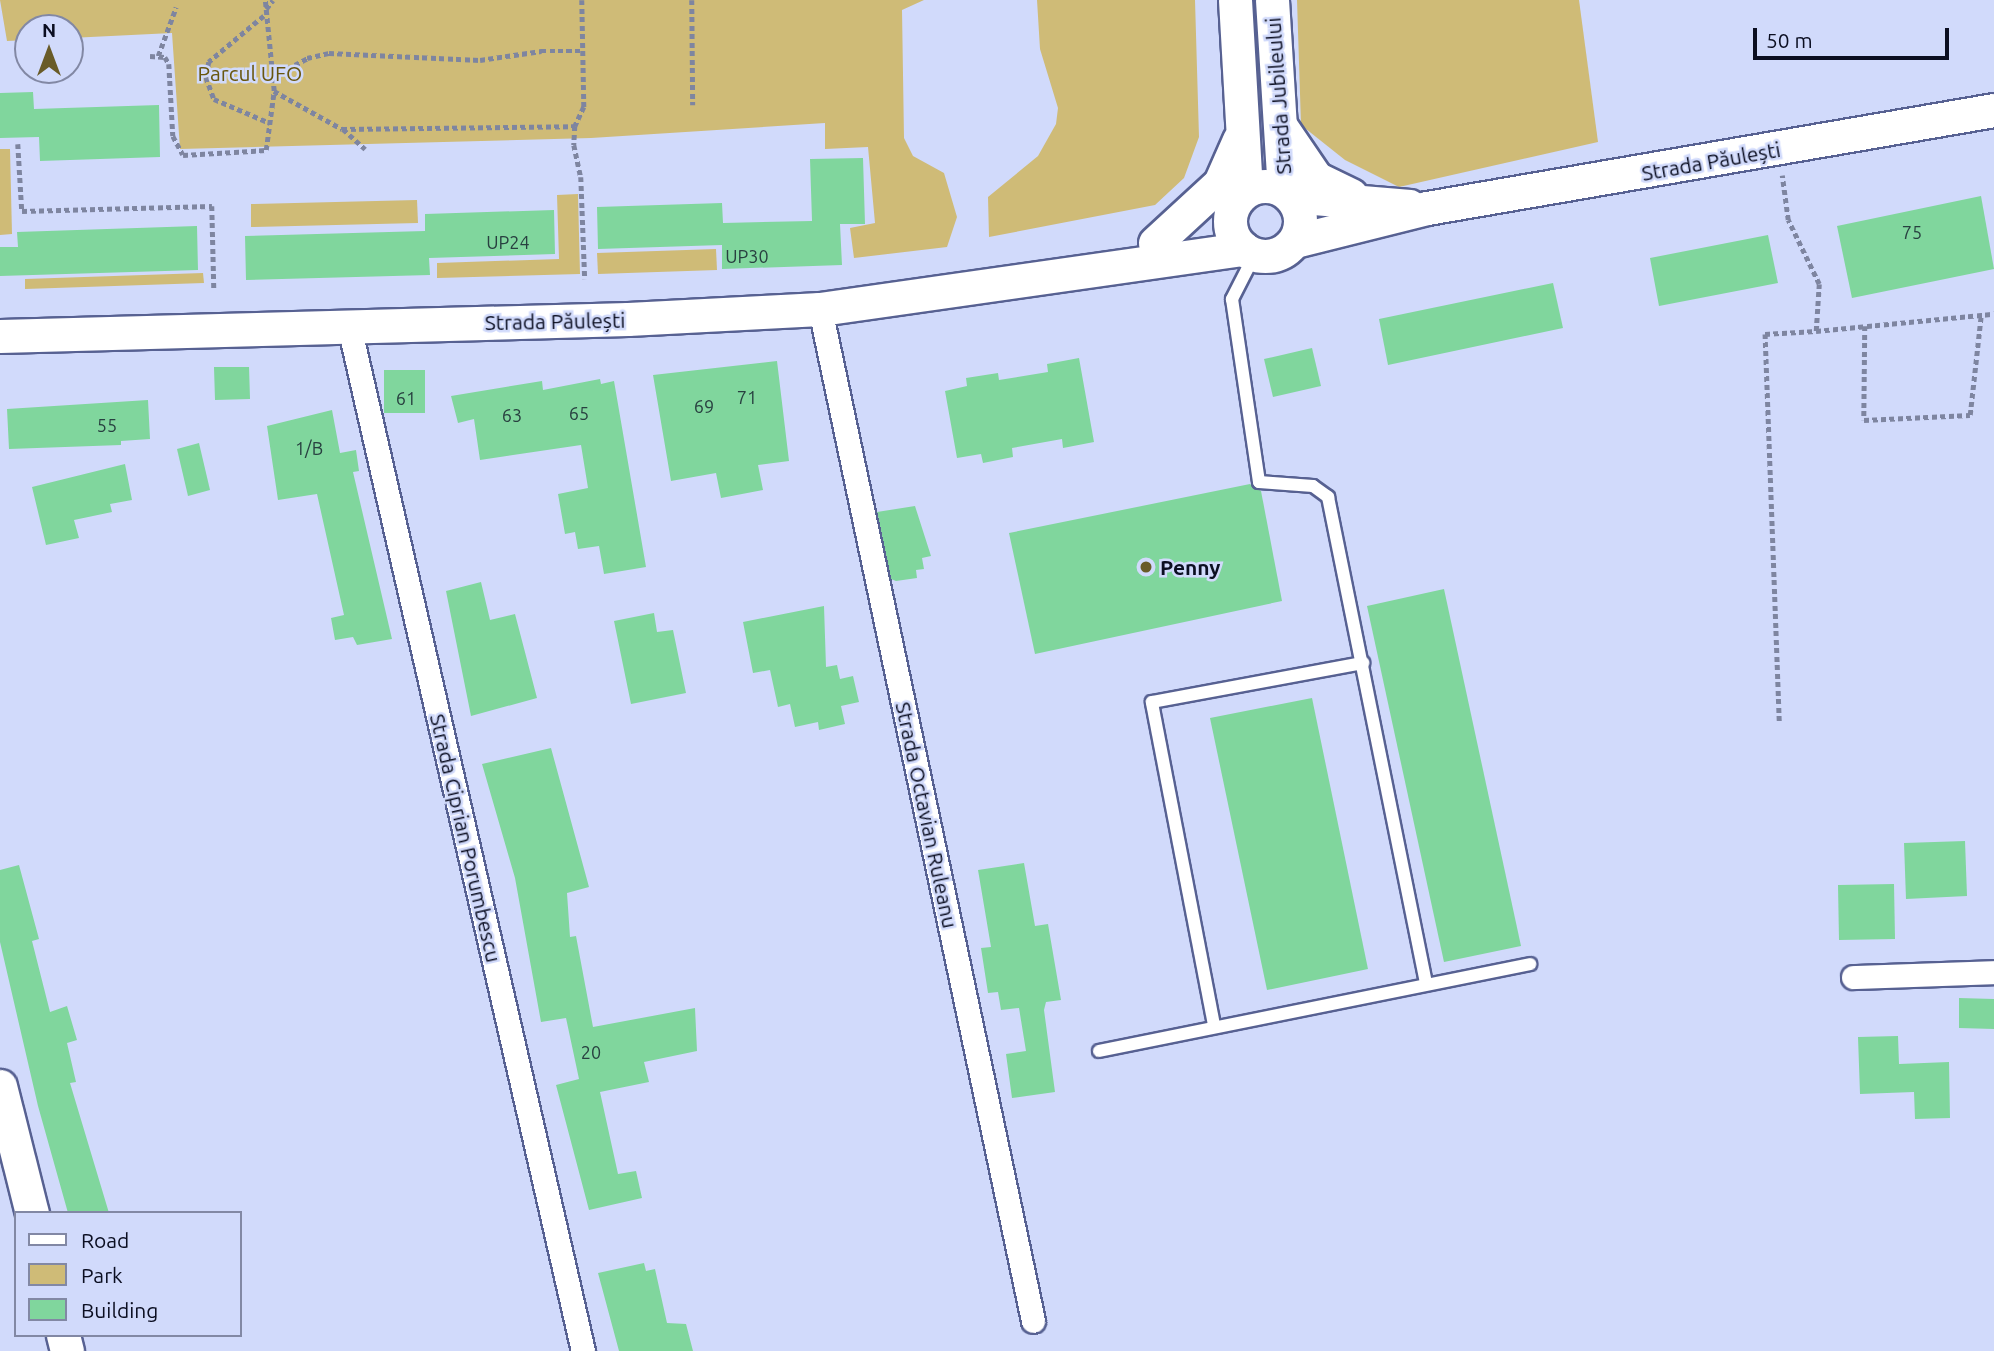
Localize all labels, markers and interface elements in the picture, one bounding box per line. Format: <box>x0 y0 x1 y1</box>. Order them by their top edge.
north arrow <box>14 14 84 84</box>
scale bar <box>1756 14 1952 58</box>
street label: Strada Jubileului <box>1260 17 1296 175</box>
text: N <box>42 19 56 41</box>
text: 50 m <box>1766 28 1813 52</box>
park label: Parcul UFO <box>198 60 302 86</box>
street label: Strada Păulești <box>1640 136 1782 186</box>
house number: 75 <box>1902 221 1922 243</box>
house number: UP24 <box>486 231 530 253</box>
house number: UP30 <box>725 245 769 267</box>
street label: Strada Păulești <box>484 307 626 335</box>
house number: 71 <box>737 386 757 408</box>
house number: 61 <box>396 387 416 409</box>
house number: 69 <box>694 395 714 417</box>
house number: 65 <box>569 402 589 424</box>
house number: 63 <box>502 404 522 426</box>
house number: 55 <box>97 414 117 436</box>
house number: 1/B <box>295 437 323 459</box>
place label: Penny <box>1160 554 1220 580</box>
marker: Penny <box>1138 559 1154 575</box>
street label: Strada Octavian Ruleanu <box>891 699 963 931</box>
street label: Strada Ciprian Porumbescu <box>425 711 507 965</box>
house number: 20 <box>581 1041 601 1063</box>
legend <box>14 1211 242 1337</box>
text: Road <box>81 1228 129 1252</box>
text: Park <box>81 1263 123 1287</box>
text: Building <box>81 1298 158 1322</box>

